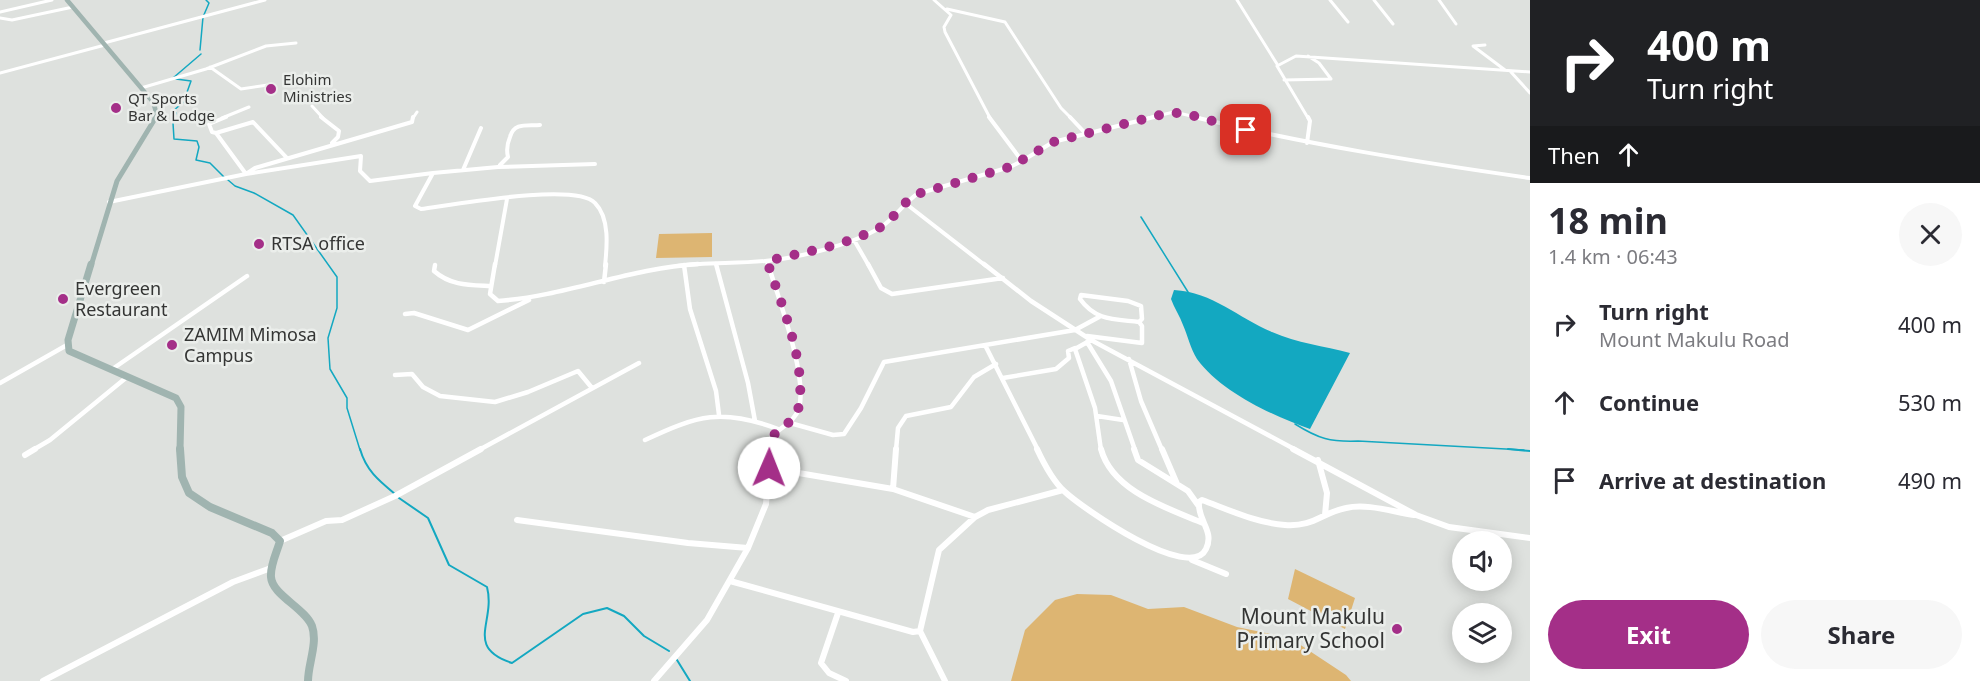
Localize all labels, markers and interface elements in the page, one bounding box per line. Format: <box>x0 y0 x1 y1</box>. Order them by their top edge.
text: 400 m <box>1647 16 1771 73</box>
icon: right <box>1548 24 1626 102</box>
place label: Elohim Ministries <box>283 69 352 106</box>
text: Turn right <box>1647 70 1773 107</box>
marker: Elohim Ministries <box>264 82 278 96</box>
place label: QT Sports Bar & Lodge <box>128 88 215 125</box>
marker: QT Sports Bar & Lodge <box>109 101 123 115</box>
pin <box>1220 104 1271 155</box>
icon: arrive <box>1229 113 1262 146</box>
icon: ahead <box>1612 138 1645 171</box>
text: Then <box>1548 140 1600 170</box>
text: 18 min <box>1548 196 1668 245</box>
button: close <box>1899 203 1962 266</box>
place label: RTSA office <box>271 231 365 255</box>
marker: RTSA office <box>252 237 266 251</box>
text: 1.4 km · 06:43 <box>1548 243 1678 270</box>
place label: Evergreen Restaurant <box>75 276 168 321</box>
marker: Evergreen Restaurant <box>56 292 70 306</box>
text: Turn right <box>1599 296 1709 326</box>
icon: right <box>1548 308 1581 341</box>
text: 400 m <box>1898 309 1962 339</box>
place label: ZAMIM Mimosa Campus <box>184 322 317 367</box>
text: Mount Makulu Road <box>1599 326 1790 353</box>
marker: ZAMIM Mimosa Campus <box>165 338 179 352</box>
icon: ahead <box>1548 386 1581 419</box>
text: Continue <box>1599 387 1699 417</box>
text: 530 m <box>1898 387 1962 417</box>
position arrow <box>737 436 801 500</box>
icon: arrive <box>1548 464 1581 497</box>
text: Arrive at destination <box>1599 465 1826 495</box>
text: 490 m <box>1898 465 1962 495</box>
map controls <box>1452 531 1512 663</box>
button: sound <box>1452 531 1512 591</box>
button: Exit <box>1548 600 1749 669</box>
button: Share <box>1761 600 1962 669</box>
place label: Mount Makulu Primary School <box>1237 602 1385 654</box>
button: layers <box>1452 603 1512 663</box>
marker: Mount Makulu Primary School <box>1390 622 1404 636</box>

